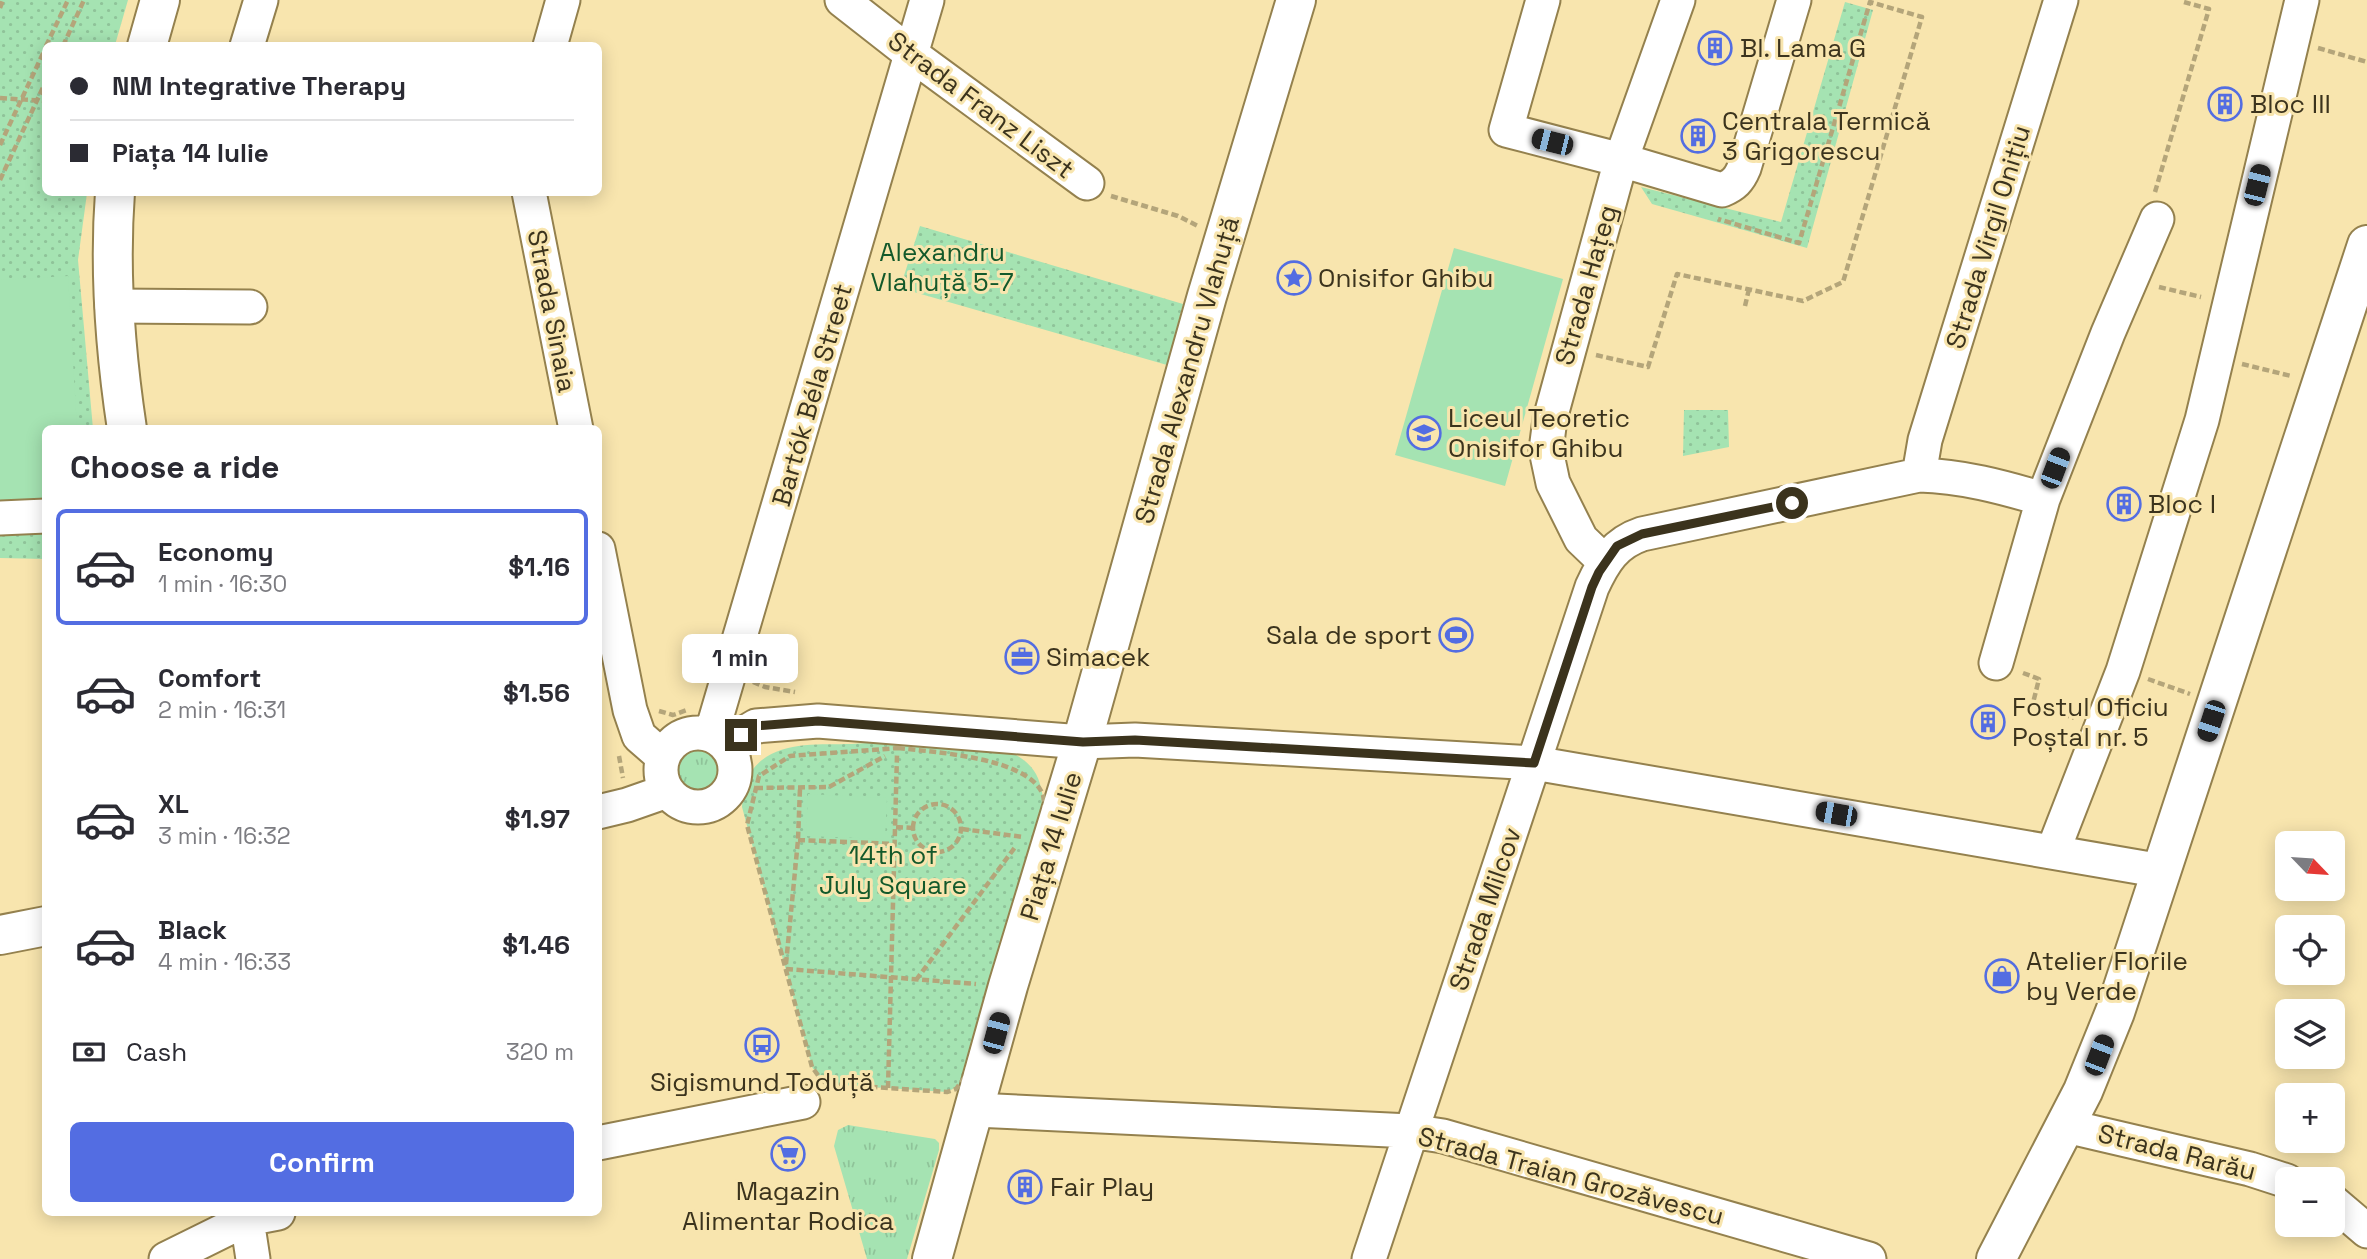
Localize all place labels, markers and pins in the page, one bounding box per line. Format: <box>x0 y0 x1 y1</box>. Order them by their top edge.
building icon: Bl. Lama G <box>1696 29 1734 67</box>
place label: Bl. Lama G <box>1740 31 1866 65</box>
building icon: Bloc III <box>2206 85 2244 123</box>
place label: Bloc III <box>2250 87 2331 121</box>
place label: Centrala Termică 3 Grigorescu <box>1722 104 1930 168</box>
building icon: Centrala Termică 3 Grigorescu <box>1679 117 1717 155</box>
place icon: Onisifor Ghibu <box>1275 259 1313 297</box>
place label: Onisifor Ghibu <box>1318 261 1493 295</box>
place label: Liceul Teoretic Onisifor Ghibu <box>1448 401 1630 465</box>
school or university icon: Liceul Teoretic Onisifor Ghibu <box>1405 414 1443 452</box>
building icon: Bloc I <box>2105 485 2143 523</box>
place label: Bloc I <box>2148 487 2216 521</box>
sports icon: Sala de sport <box>1437 616 1475 654</box>
place label: Sala de sport <box>1266 618 1432 652</box>
office icon: Simacek <box>1003 638 1041 676</box>
place label: Simacek <box>1046 640 1150 674</box>
place label: Fostul Oficiu Poștal nr. 5 <box>2012 690 2169 754</box>
building icon: Fostul Oficiu Poștal nr. 5 <box>1969 703 2007 741</box>
place label: Atelier Florile by Verde <box>2026 944 2188 1008</box>
shop icon: Atelier Florile by Verde <box>1983 957 2021 995</box>
bus stop icon: Sigismund Toduță <box>743 1026 781 1064</box>
place label: Sigismund Toduță <box>650 1065 874 1099</box>
supermarket icon: Magazin Alimentar Rodica <box>769 1135 807 1173</box>
building icon: Fair Play <box>1006 1168 1044 1206</box>
place label: Fair Play <box>1050 1170 1154 1204</box>
place label: Magazin Alimentar Rodica <box>682 1174 894 1238</box>

